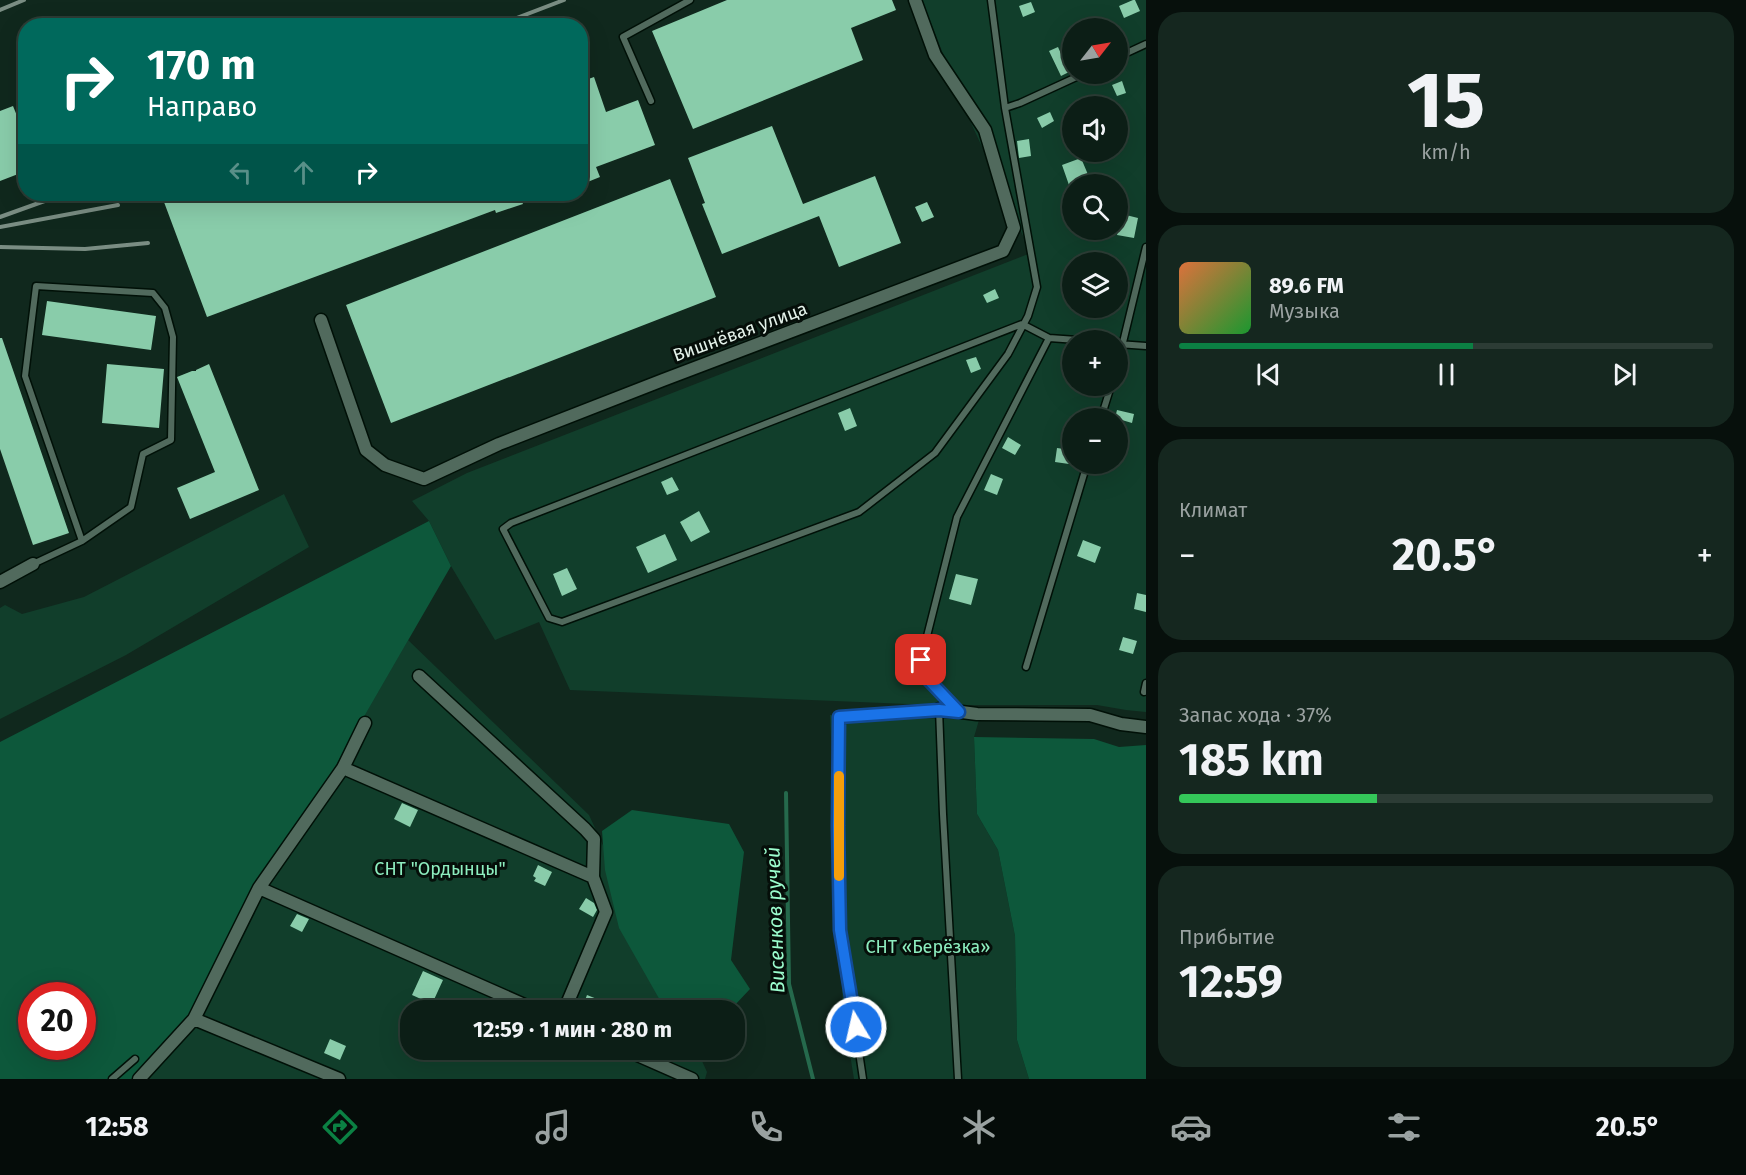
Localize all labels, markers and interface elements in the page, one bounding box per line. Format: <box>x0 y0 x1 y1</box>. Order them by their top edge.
north arrow <box>1062 18 1128 84</box>
map controls <box>1062 18 1128 474</box>
text: 170 m <box>147 40 256 90</box>
icon: right <box>48 42 126 120</box>
text: 15 <box>1407 54 1485 148</box>
text: Направо <box>147 91 257 123</box>
button: sound <box>1062 96 1128 162</box>
text: km/h <box>1421 140 1471 164</box>
icon: left <box>224 156 257 189</box>
icon: ahead <box>287 156 320 189</box>
icon: right <box>350 156 383 189</box>
button: search <box>1062 174 1128 240</box>
button: layers <box>1062 252 1128 318</box>
text: 89.6 FM <box>1269 272 1344 299</box>
street label: Вишнёвая улица <box>670 298 810 366</box>
text: Музыка <box>1269 299 1340 323</box>
button: + <box>1062 330 1128 396</box>
icon: previous <box>1252 358 1285 391</box>
icon: pause <box>1430 358 1463 391</box>
icon: next <box>1608 358 1641 391</box>
button: − <box>1062 408 1128 474</box>
text: Климат <box>1179 498 1247 522</box>
text: 20.5° <box>1392 528 1500 582</box>
text: − <box>1179 536 1196 576</box>
text: + <box>1697 536 1713 576</box>
pin <box>895 634 946 685</box>
icon: arrive <box>904 643 937 676</box>
text: Запас хода · 37% <box>1179 703 1332 727</box>
text: 185 km <box>1179 733 1324 787</box>
water label: Висенков ручей <box>760 846 790 994</box>
park label: СНТ "Ордынцы" <box>374 858 506 880</box>
text: Прибытие <box>1179 925 1275 949</box>
park label: СНТ «Берёзка» <box>865 936 991 958</box>
text: 12:59 <box>1179 955 1283 1009</box>
speed limit sign: 20 <box>18 982 96 1060</box>
position arrow <box>824 995 888 1059</box>
text: 12:59 · 1 мин · 280 m <box>473 1016 672 1043</box>
icon: directions <box>319 1106 361 1148</box>
icon: music <box>532 1106 574 1148</box>
icon: phone <box>745 1106 787 1148</box>
icon: climate <box>958 1106 1000 1148</box>
icon: car <box>1170 1106 1212 1148</box>
icon: filters <box>1383 1106 1425 1148</box>
text: 12:58 <box>85 1111 149 1143</box>
text: 20.5° <box>1596 1111 1661 1143</box>

